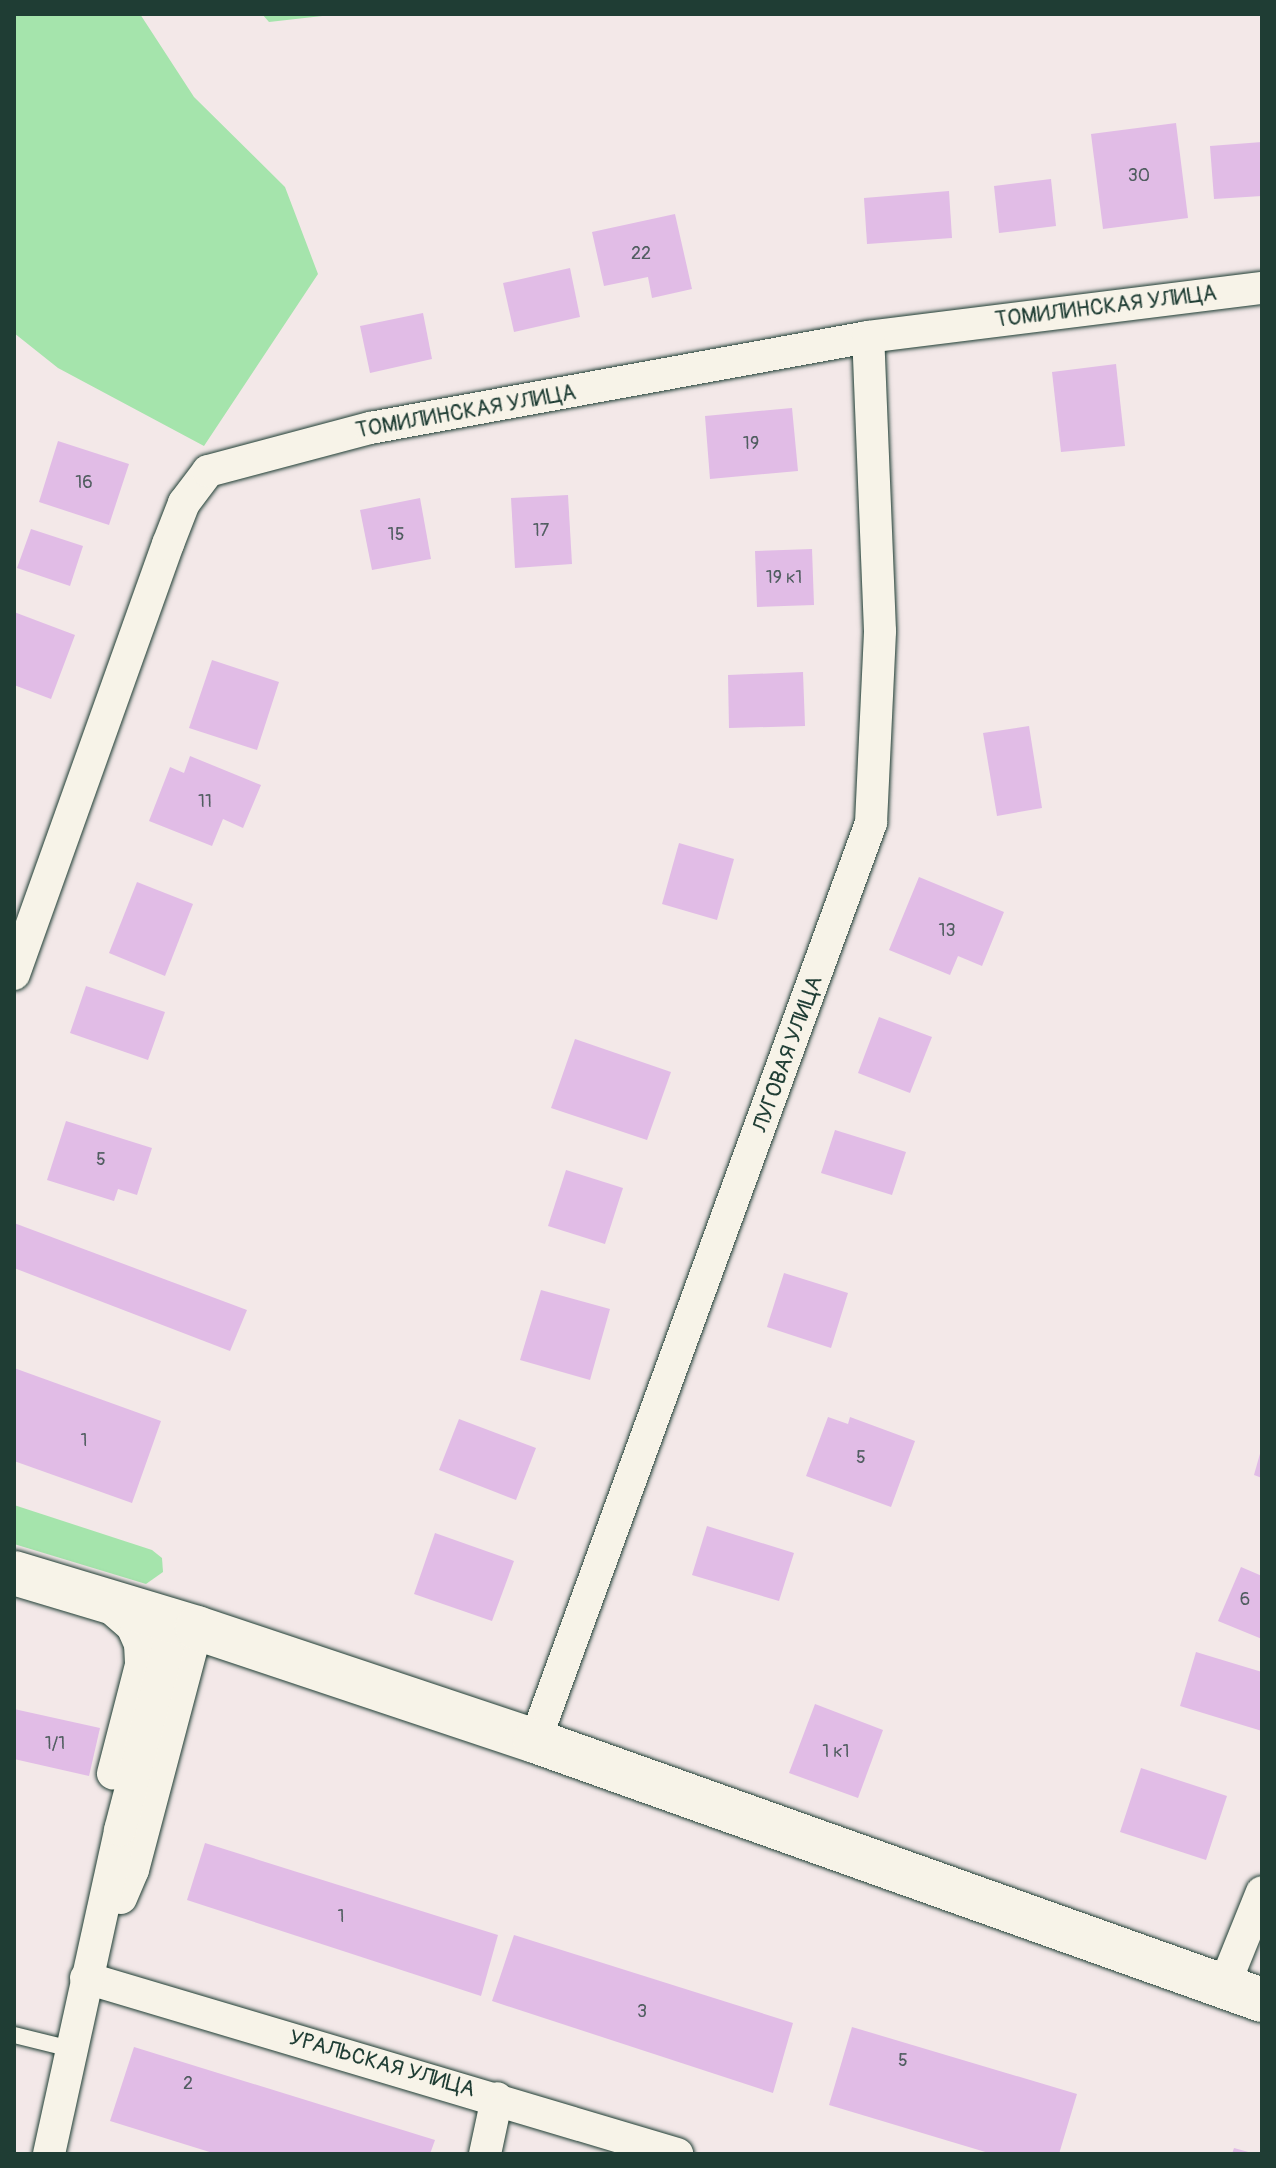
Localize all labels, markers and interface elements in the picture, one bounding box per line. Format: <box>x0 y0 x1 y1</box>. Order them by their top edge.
house number: 30 <box>1128 165 1150 187</box>
house number: 22 <box>631 243 651 265</box>
street label: ТОМИЛИНСКАЯ УЛИЦА <box>994 280 1218 334</box>
street label: ТОМИЛИНСКАЯ УЛИЦА <box>354 380 578 444</box>
house number: 19 <box>743 433 759 455</box>
house number: 16 <box>75 472 93 494</box>
house number: 17 <box>533 520 549 542</box>
house number: 15 <box>388 524 404 546</box>
house number: 19 к1 <box>766 567 802 589</box>
house number: 11 <box>198 791 212 813</box>
house number: 13 <box>938 920 956 942</box>
street label: ЛУГОВАЯ УЛИЦА <box>747 972 829 1136</box>
house number: 5 <box>96 1149 106 1171</box>
house number: 1 <box>80 1430 88 1452</box>
house number: 5 <box>856 1447 866 1469</box>
house number: 6 <box>1240 1589 1250 1611</box>
house number: 1/1 <box>45 1733 65 1755</box>
house number: 1 к1 <box>822 1741 850 1763</box>
house number: 1 <box>337 1906 345 1928</box>
house number: 3 <box>637 2001 647 2023</box>
street label: УРАЛЬСКАЯ УЛИЦА <box>286 2025 478 2103</box>
house number: 5 <box>898 2050 908 2072</box>
house number: 2 <box>183 2073 193 2095</box>

